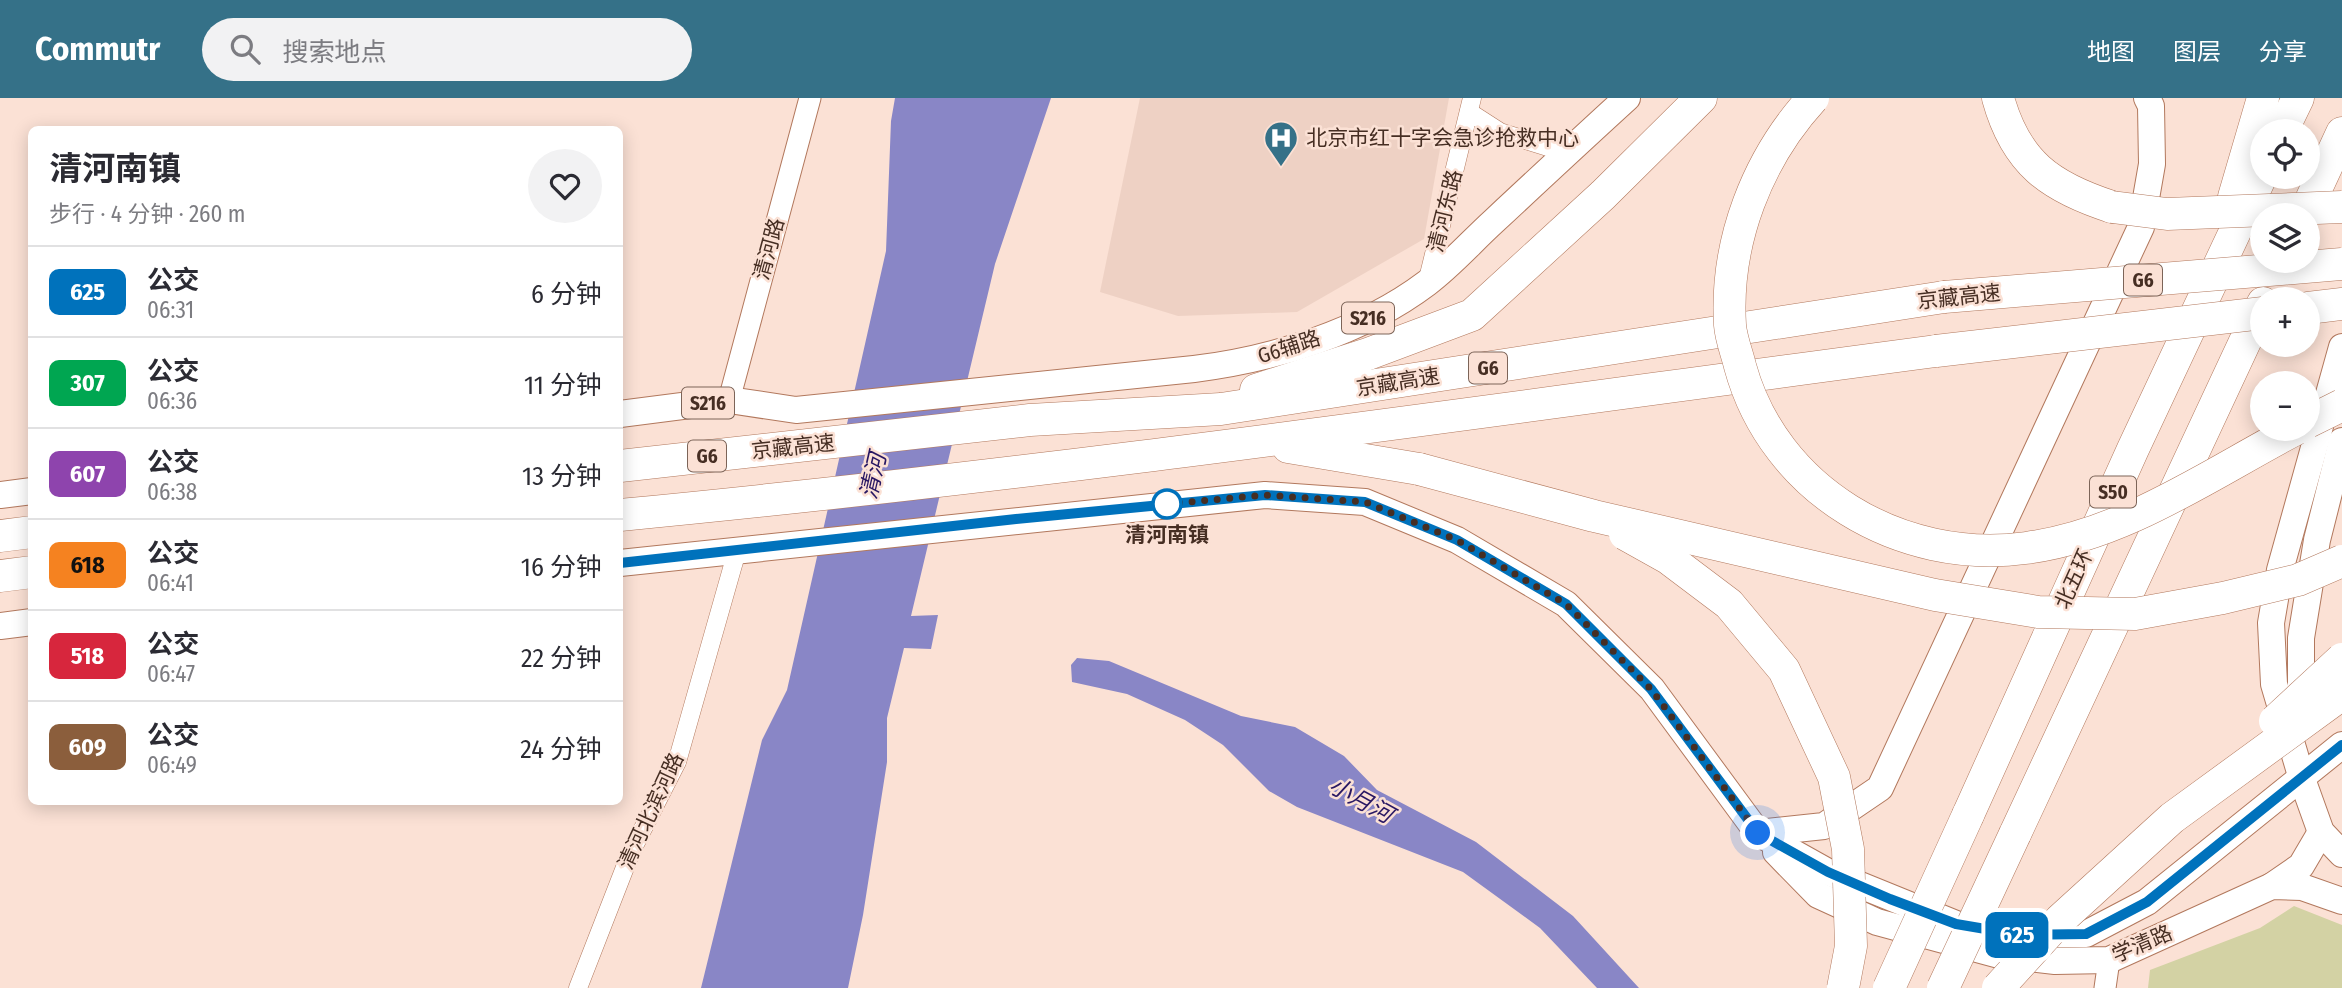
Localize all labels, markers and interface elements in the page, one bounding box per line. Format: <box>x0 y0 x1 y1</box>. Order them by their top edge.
search box <box>202 18 692 81</box>
text: Commutr <box>35 29 160 69</box>
icon: search <box>226 30 264 68</box>
text: 搜索地点 <box>282 37 386 68</box>
text: 地图 <box>2087 38 2135 66</box>
text: 图层 <box>2173 38 2221 66</box>
text: 分享 <box>2259 38 2307 66</box>
hospital icon: 北京市红十字会急诊抢救中心 <box>1262 119 1300 168</box>
map controls <box>2250 119 2320 441</box>
button: locate <box>2250 119 2320 189</box>
place label: 北京市红十字会急诊抢救中心 <box>1306 125 1579 151</box>
text: 清河南镇 <box>49 149 181 189</box>
button: heart <box>528 149 602 223</box>
street label: 清河东路 <box>1422 167 1468 255</box>
text: 步行 · 4 分钟 · 260 m <box>49 200 246 228</box>
button: layers <box>2250 203 2320 273</box>
street label: 清河路 <box>748 215 790 283</box>
road number: G6 <box>2124 264 2162 296</box>
text: 公交 <box>147 265 199 296</box>
text: 625 <box>70 278 105 306</box>
text: 6 分钟 <box>531 279 602 310</box>
street label: 京藏高速 <box>1916 280 2002 314</box>
button: + <box>2250 287 2320 357</box>
text: 06:31 <box>147 296 194 324</box>
road number: S216 <box>1342 302 1394 333</box>
street label: G6辅路 <box>1254 325 1324 369</box>
road number: G6 <box>1469 352 1507 384</box>
text: 公交 <box>147 356 199 387</box>
street label: 京藏高速 <box>1354 363 1442 401</box>
text: 307 <box>70 369 105 397</box>
text: 11 分钟 <box>524 370 602 401</box>
button: − <box>2250 371 2320 441</box>
text: 06:36 <box>147 387 197 415</box>
road number: S216 <box>682 388 734 418</box>
street label: 京藏高速 <box>750 430 836 464</box>
road number: G6 <box>688 440 726 472</box>
text: 公交 <box>147 447 199 478</box>
water label: 清河 <box>854 447 893 502</box>
text: 607 <box>70 460 105 488</box>
text: 13 分钟 <box>522 461 602 492</box>
road number: S50 <box>2090 476 2136 508</box>
text: 06:38 <box>147 478 197 506</box>
marker: 清河南镇 <box>1152 489 1182 519</box>
place label: 清河南镇 <box>1125 522 1209 548</box>
text: 公交 <box>147 538 199 569</box>
street label: 北五环 <box>2049 545 2099 613</box>
text: 618 <box>70 551 105 579</box>
text: 16 分钟 <box>521 552 602 583</box>
text: 06:41 <box>147 569 194 597</box>
text: 公交 <box>147 629 199 660</box>
text: 518 <box>71 642 104 670</box>
text: 22 分钟 <box>521 643 602 674</box>
text: 06:47 <box>147 660 195 688</box>
text: 公交 <box>147 720 199 751</box>
text: 609 <box>69 733 106 761</box>
text: 24 分钟 <box>520 734 602 765</box>
street label: 清河北滨河路 <box>613 748 689 874</box>
text: 06:49 <box>147 751 197 779</box>
water label: 小月河 <box>1324 771 1401 831</box>
your location <box>1740 815 1775 850</box>
line badge: 625 <box>1977 912 2057 958</box>
street label: 学清路 <box>2108 920 2176 968</box>
text: 625 <box>1999 921 2035 949</box>

